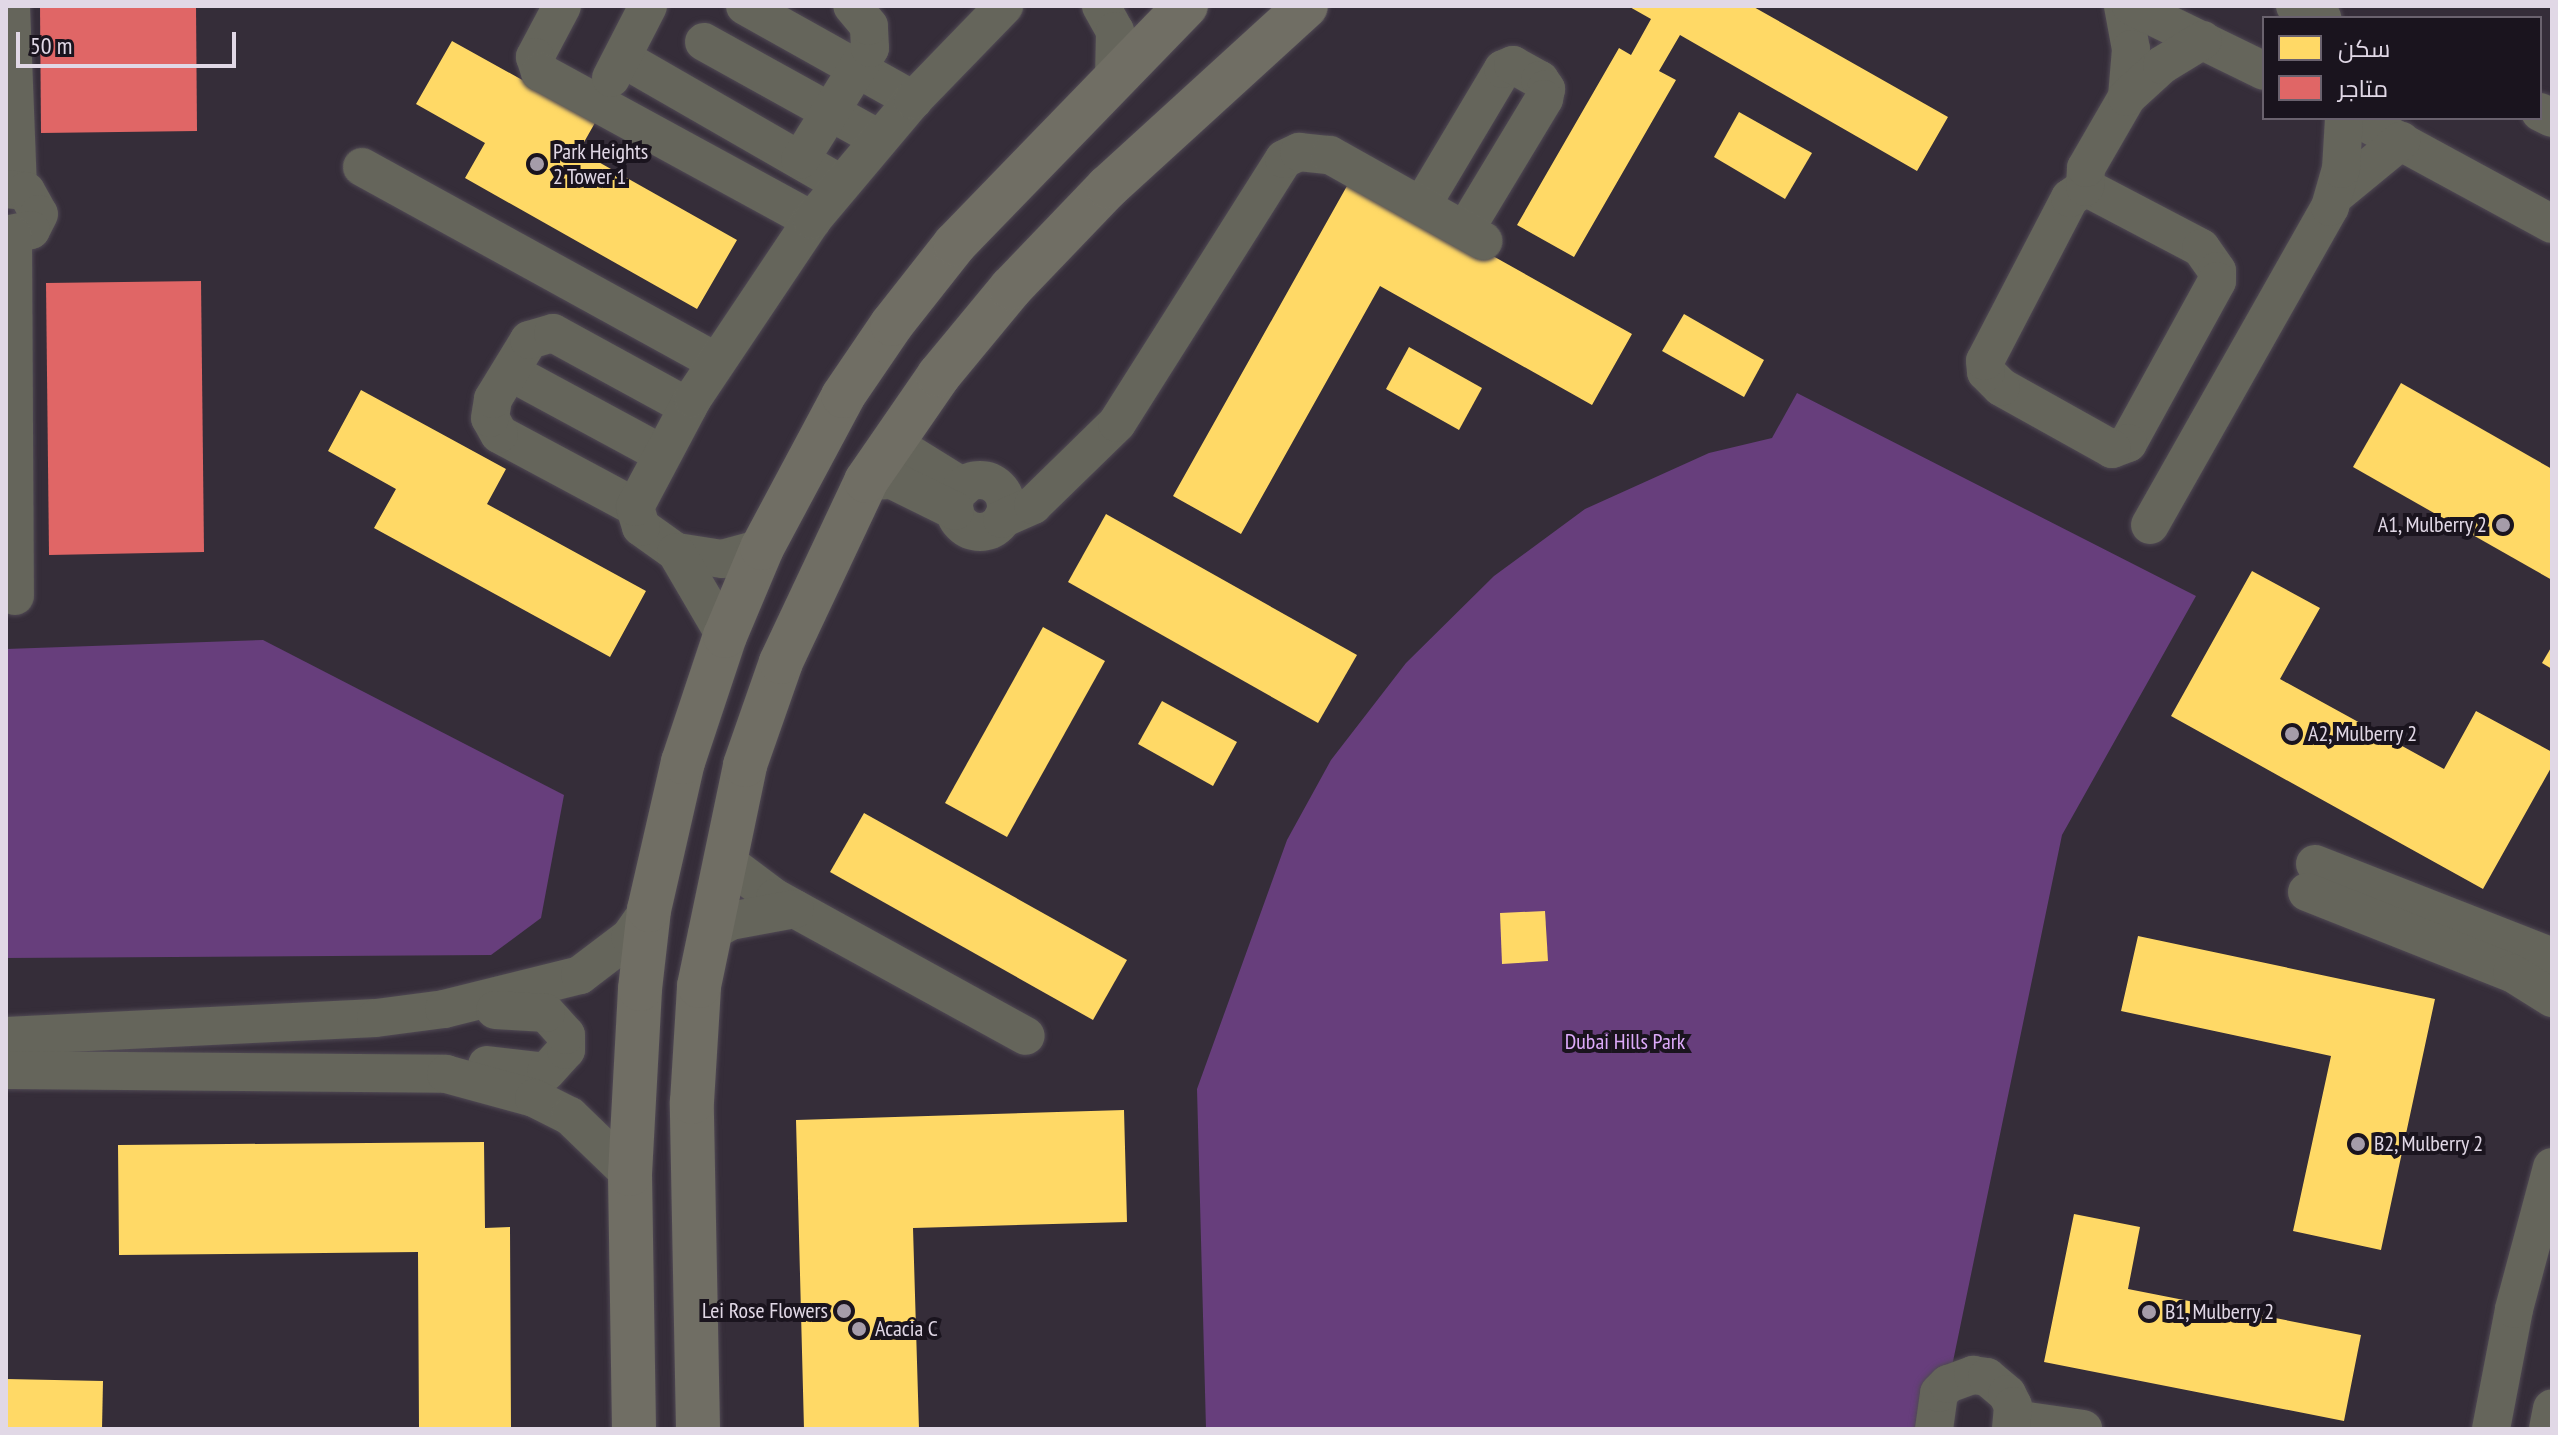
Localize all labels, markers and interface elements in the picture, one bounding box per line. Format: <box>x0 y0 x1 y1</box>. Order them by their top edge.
scale bar <box>20 16 240 66</box>
legend <box>2262 16 2542 120</box>
text: 50 m <box>30 30 72 61</box>
text: سكن <box>2338 33 2390 64</box>
text: متاجر <box>2338 73 2388 104</box>
place label: Park Heights 2 Tower 1 <box>553 138 649 190</box>
marker: Park Heights 2 Tower 1 <box>528 155 546 173</box>
place label: A1, Mulberry 2 <box>2376 512 2487 538</box>
marker: A1, Mulberry 2 <box>2494 516 2512 534</box>
place label: A2, Mulberry 2 <box>2308 721 2419 747</box>
marker: A2, Mulberry 2 <box>2283 725 2301 743</box>
park label: Dubai Hills Park <box>1565 1029 1685 1055</box>
place label: B2, Mulberry 2 <box>2374 1131 2485 1157</box>
marker: B2, Mulberry 2 <box>2349 1135 2367 1153</box>
place label: Lei Rose Flowers <box>702 1298 828 1324</box>
place label: B1, Mulberry 2 <box>2165 1299 2276 1325</box>
marker: Lei Rose Flowers <box>835 1302 853 1320</box>
marker: B1, Mulberry 2 <box>2140 1303 2158 1321</box>
place label: Acacia C <box>875 1316 938 1342</box>
marker: Acacia C <box>850 1320 868 1338</box>

